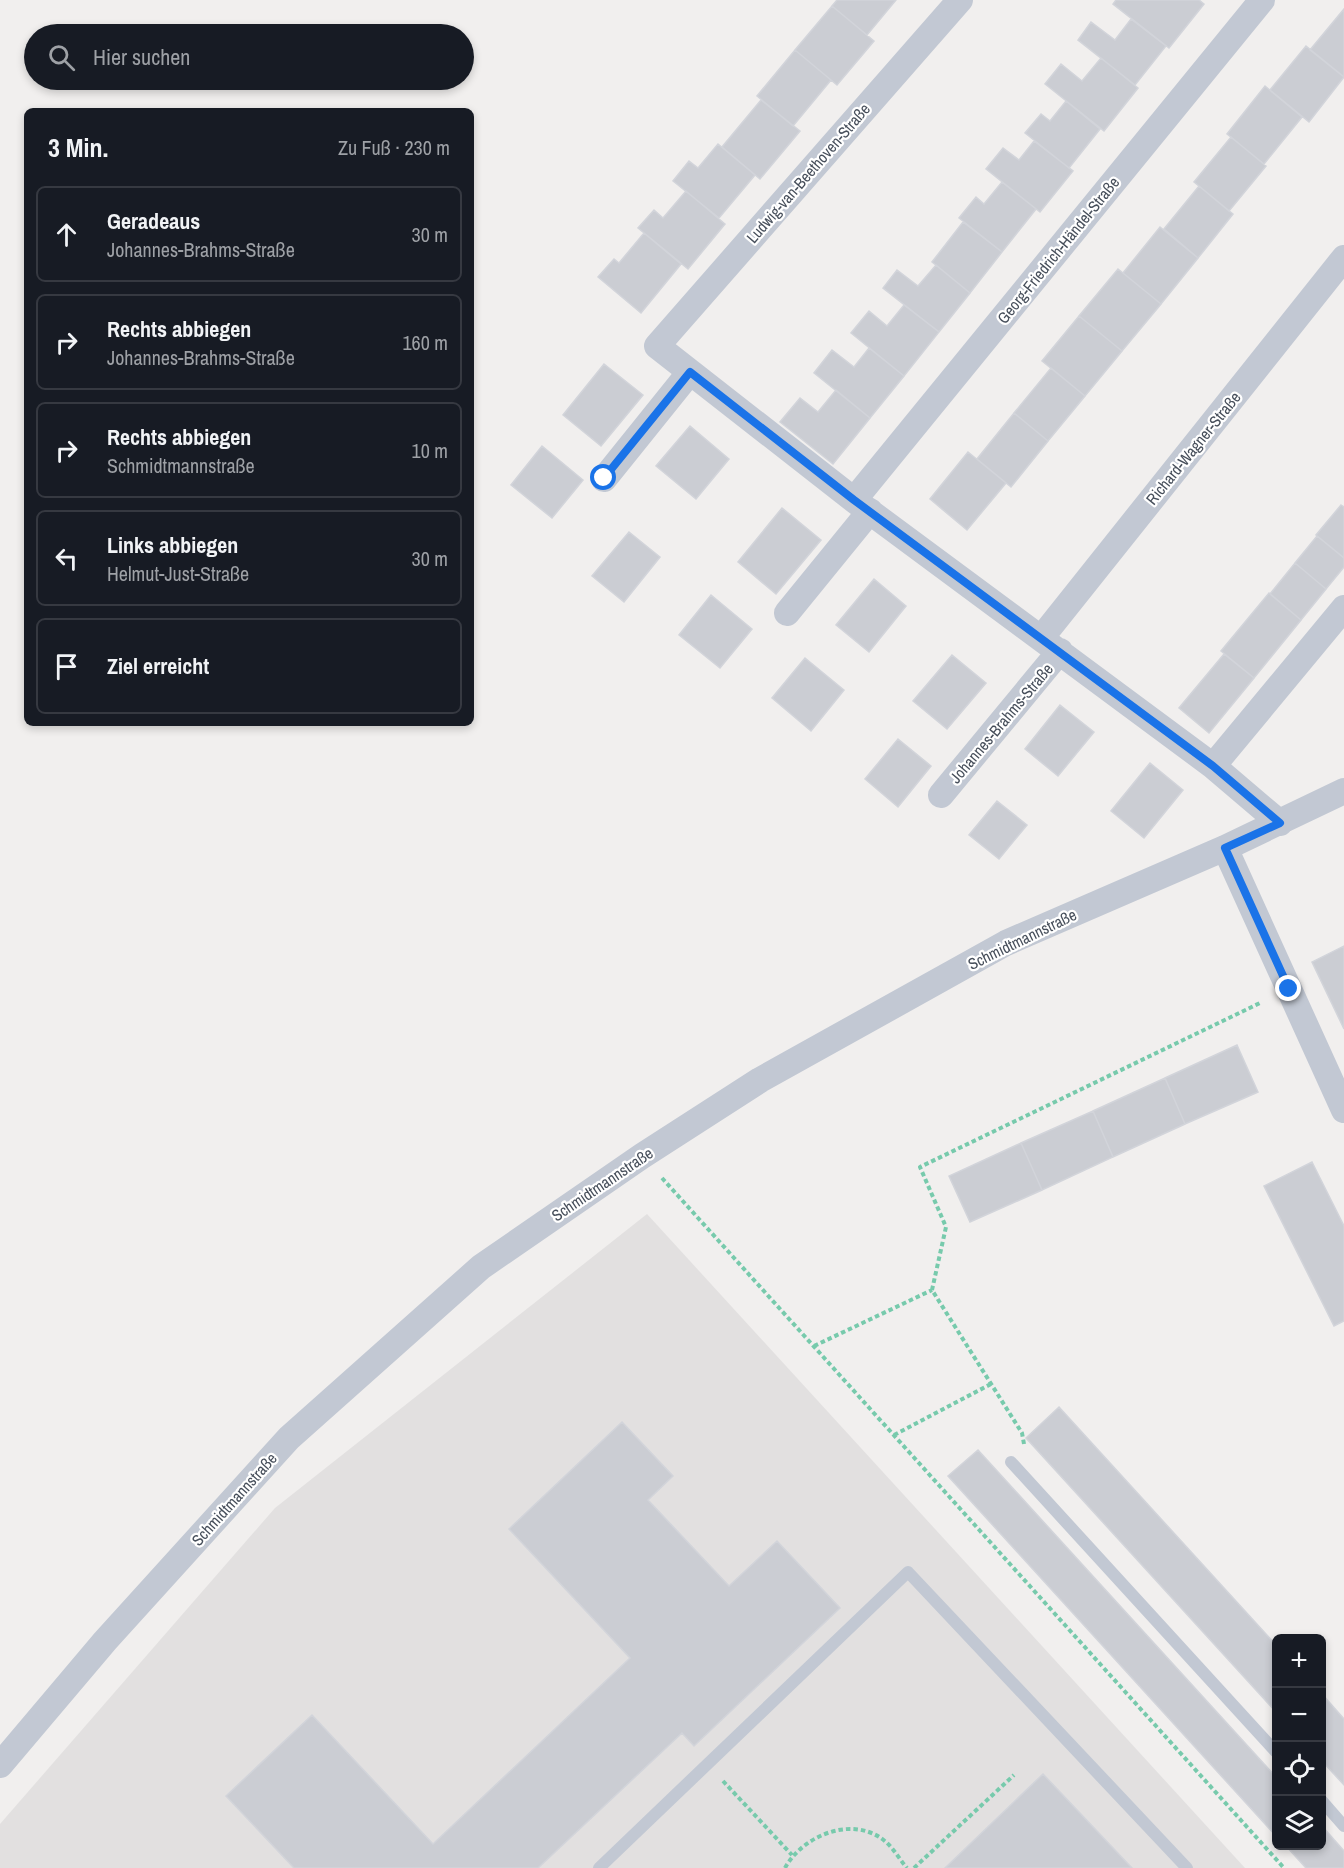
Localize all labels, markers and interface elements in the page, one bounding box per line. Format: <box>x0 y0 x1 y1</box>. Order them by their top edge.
search box <box>24 24 474 90</box>
icon: search <box>45 41 78 74</box>
text: Hier suchen <box>93 42 190 72</box>
street label: Ludwig-van-Beethoven-Straße <box>741 98 875 248</box>
text: 3 Min. <box>48 130 108 165</box>
text: Zu Fuß · 230 m <box>338 134 450 161</box>
street label: Georg-Friedrich-Händel-Straße <box>992 172 1124 328</box>
text: Geradeaus <box>107 206 200 236</box>
icon: ahead <box>50 218 83 251</box>
text: 30 m <box>412 221 448 248</box>
text: Johannes-Brahms-Straße <box>107 236 295 263</box>
text: Rechts abbiegen <box>107 314 251 344</box>
icon: right <box>50 326 83 359</box>
text: 160 m <box>402 329 448 356</box>
text: Johannes-Brahms-Straße <box>107 344 295 371</box>
street label: Richard-Wagner-Straße <box>1141 387 1245 509</box>
text: Rechts abbiegen <box>107 422 251 452</box>
icon: right <box>50 434 83 467</box>
text: 10 m <box>412 437 448 464</box>
text: Schmidtmannstraße <box>107 452 255 479</box>
route start <box>590 464 616 490</box>
text: Links abbiegen <box>107 530 238 560</box>
icon: left <box>50 542 83 575</box>
text: 30 m <box>412 545 448 572</box>
text: Helmut-Just-Straße <box>107 560 249 587</box>
icon: arrive <box>50 650 83 683</box>
text: Ziel erreicht <box>107 651 209 681</box>
street label: Johannes-Brahms-Straße <box>944 658 1058 788</box>
street label: Schmidtmannstraße <box>964 903 1080 975</box>
route end <box>1275 975 1301 1001</box>
street label: Schmidtmannstraße <box>547 1142 657 1226</box>
street label: Schmidtmannstraße <box>186 1448 282 1550</box>
map controls <box>1272 1634 1326 1850</box>
button: + <box>1272 1634 1326 1688</box>
button: − <box>1272 1688 1326 1742</box>
button: locate <box>1272 1742 1326 1796</box>
button: layers <box>1272 1796 1326 1850</box>

